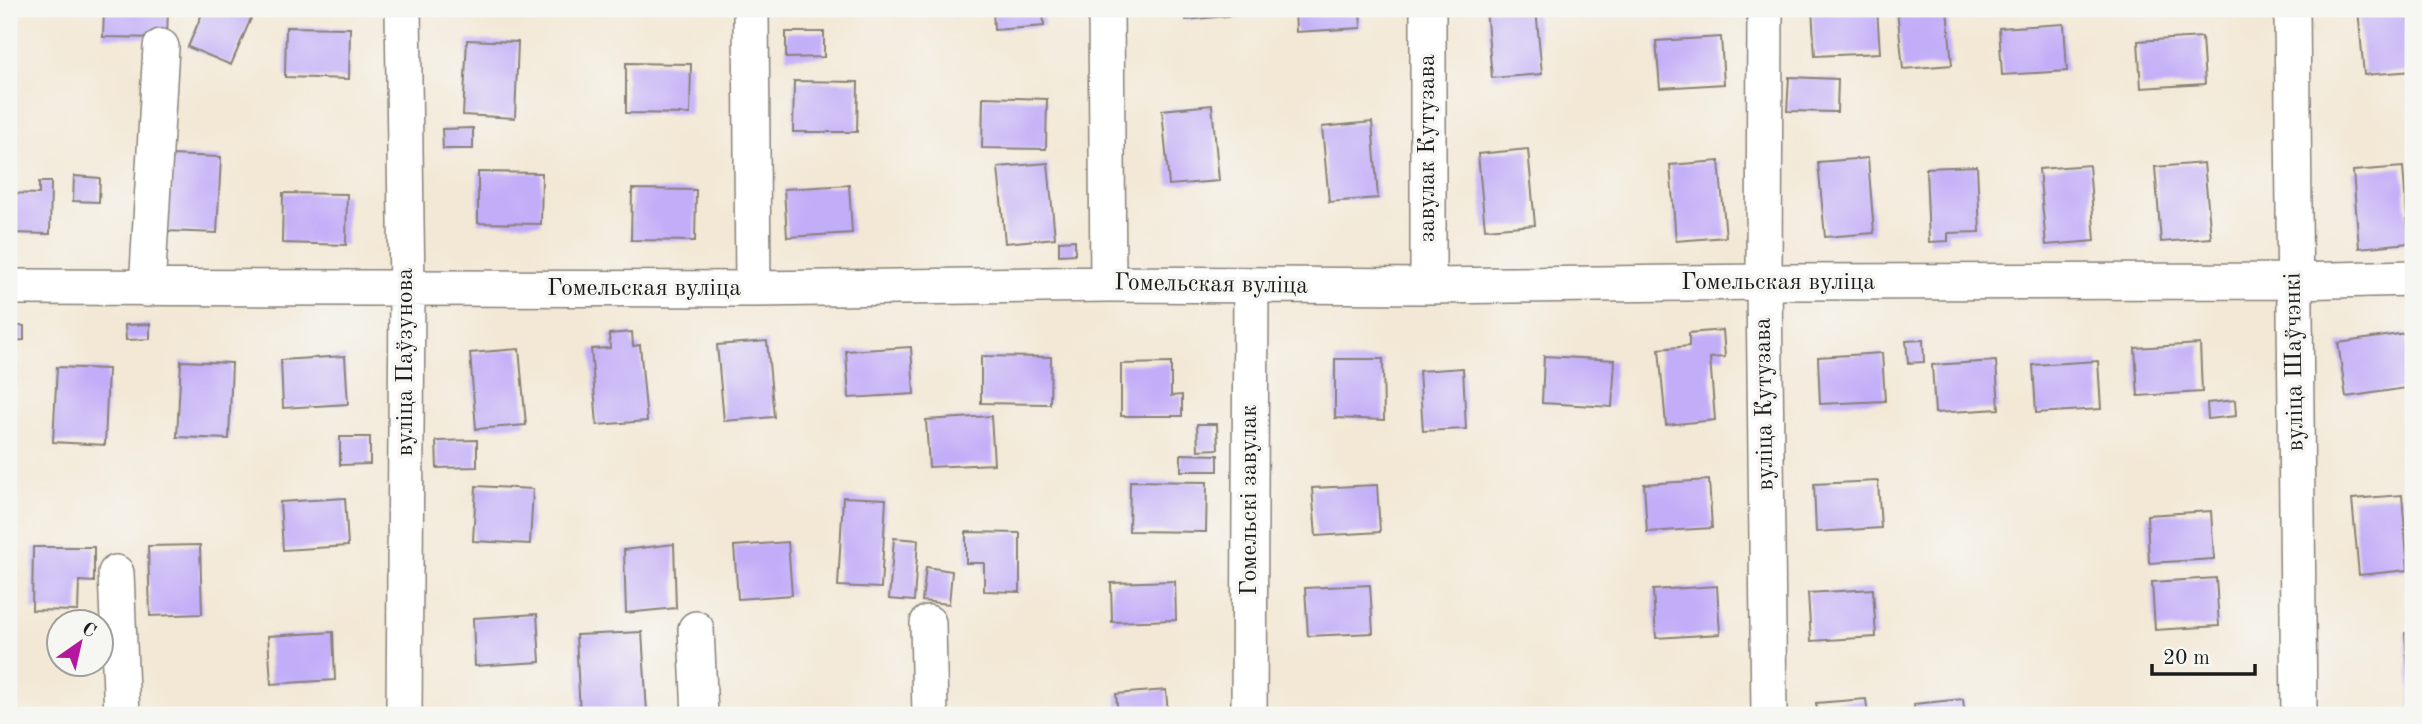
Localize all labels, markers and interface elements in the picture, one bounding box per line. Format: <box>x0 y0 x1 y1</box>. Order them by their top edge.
street label: завулак Кутузава <box>1416 54 1440 242</box>
street label: вуліца Паўзунова <box>394 268 418 456</box>
street label: Гомельская вуліца <box>1114 271 1308 299</box>
street label: Гомельская вуліца <box>1681 271 1875 295</box>
street label: вуліца Шаўчэнкі <box>2281 272 2309 452</box>
street label: Гомельская вуліца <box>547 277 741 301</box>
street label: вуліца Кутузава <box>1751 317 1779 491</box>
street label: Гомельскі завулак <box>1238 405 1262 595</box>
north arrow <box>46 608 116 678</box>
text: С <box>78 620 99 642</box>
scale bar <box>2152 633 2256 677</box>
text: 20 m <box>2163 648 2210 669</box>

